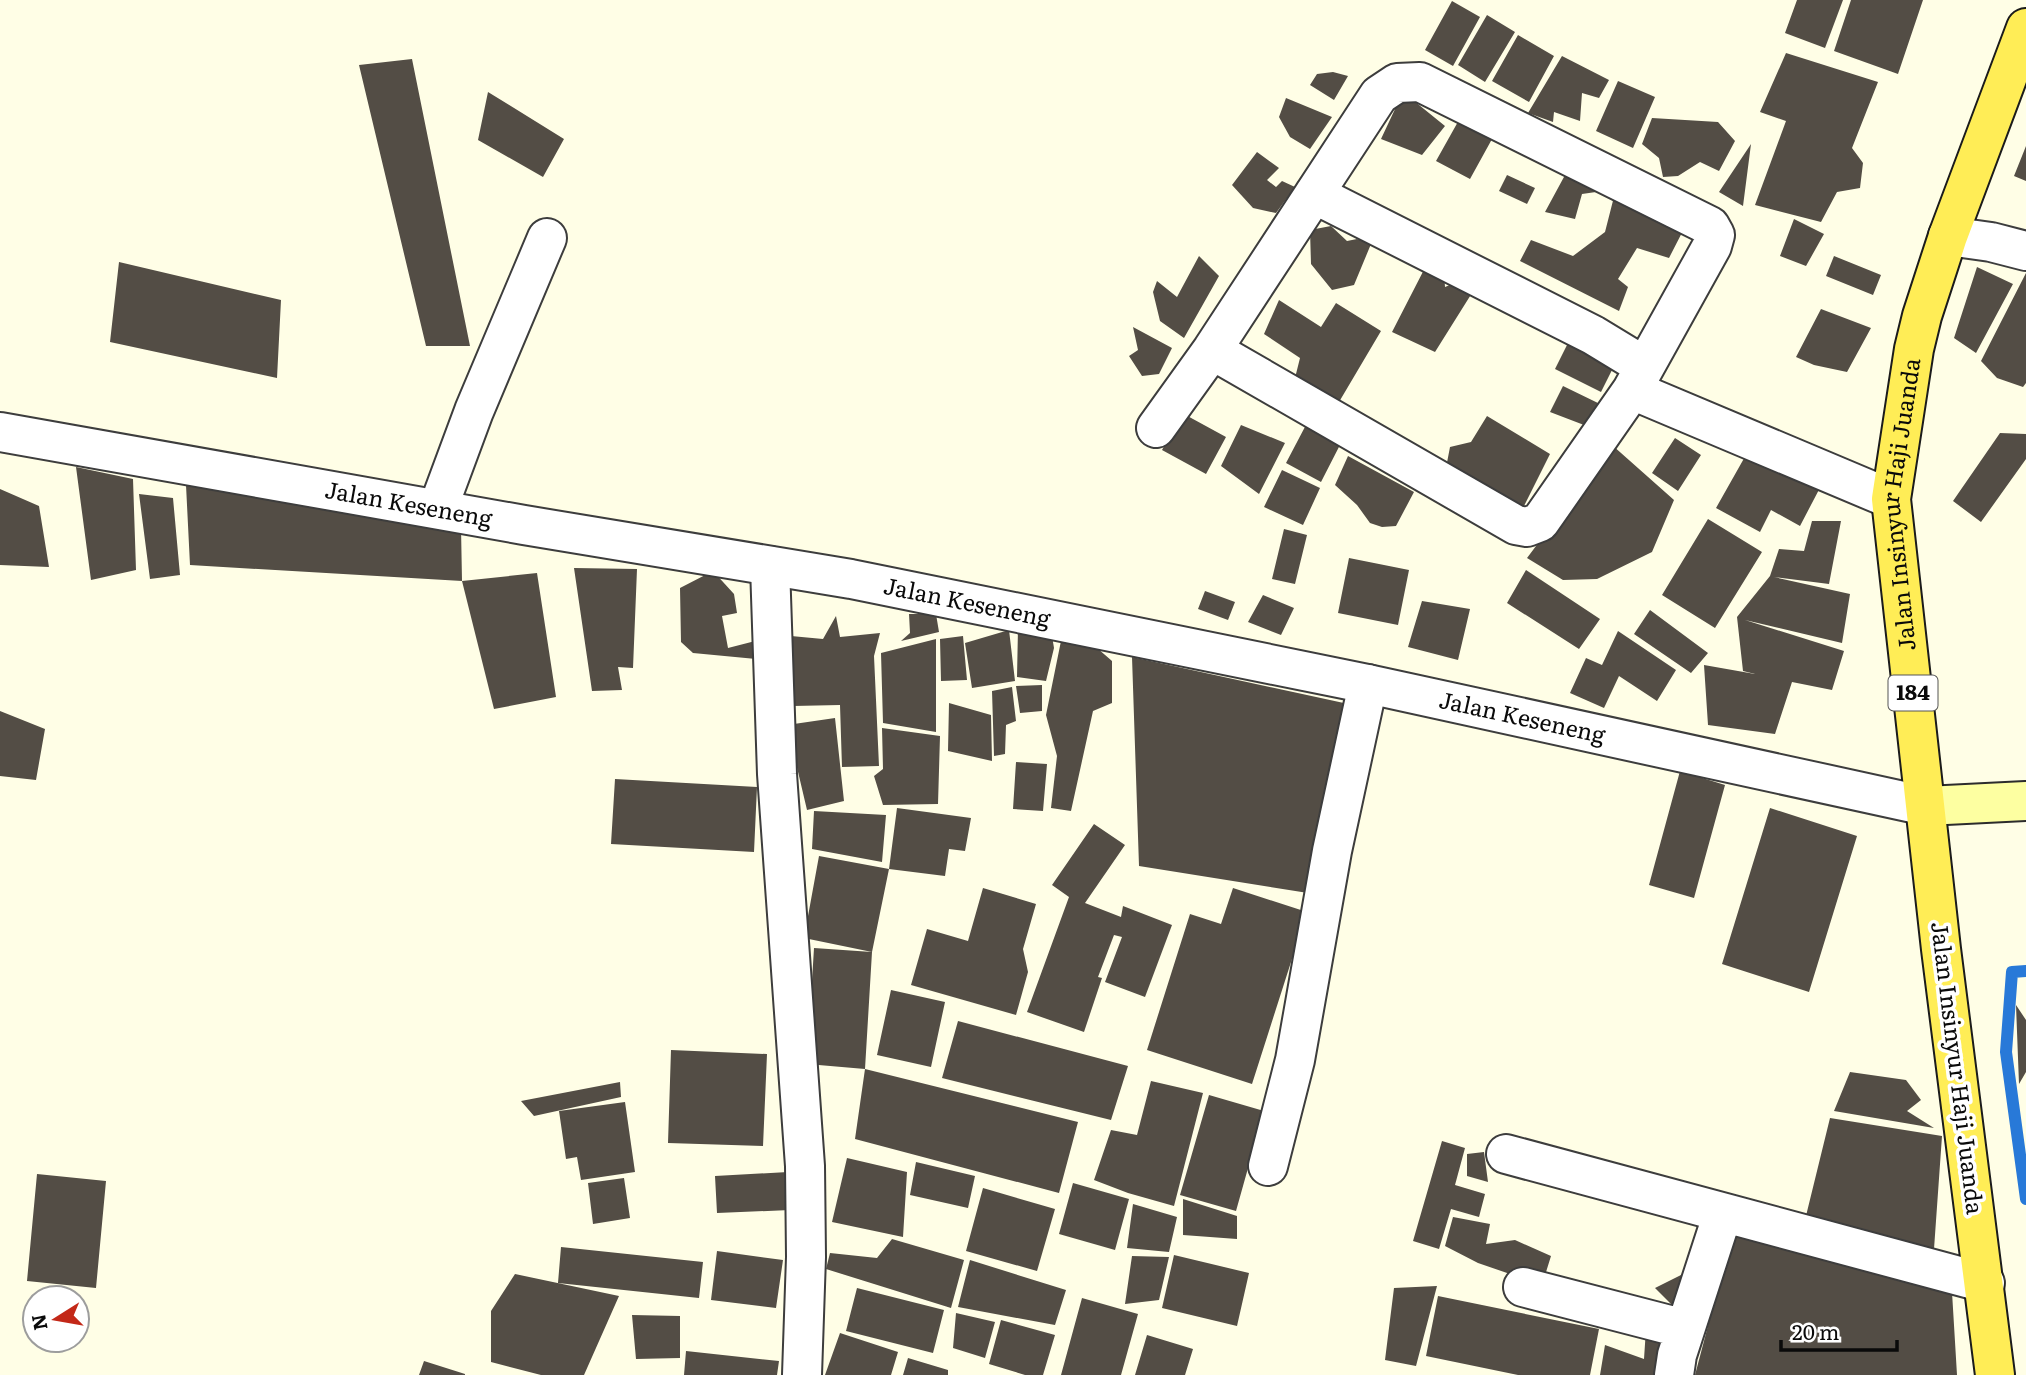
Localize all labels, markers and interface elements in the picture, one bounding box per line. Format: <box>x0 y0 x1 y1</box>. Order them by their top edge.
street label: Jalan Insinyur Haji Juanda <box>1872 355 1927 653</box>
street label: Jalan Keseneng <box>323 471 496 534</box>
street label: Jalan Keseneng <box>881 567 1054 634</box>
road number: 184 <box>1888 676 1938 710</box>
street label: Jalan Keseneng <box>1436 681 1609 751</box>
street label: Jalan Insinyur Haji Juanda <box>1924 919 1994 1217</box>
north arrow <box>21 1284 91 1354</box>
scale bar <box>1781 1308 1896 1352</box>
text: N <box>23 1312 54 1333</box>
text: 20 m <box>1792 1315 1839 1346</box>

